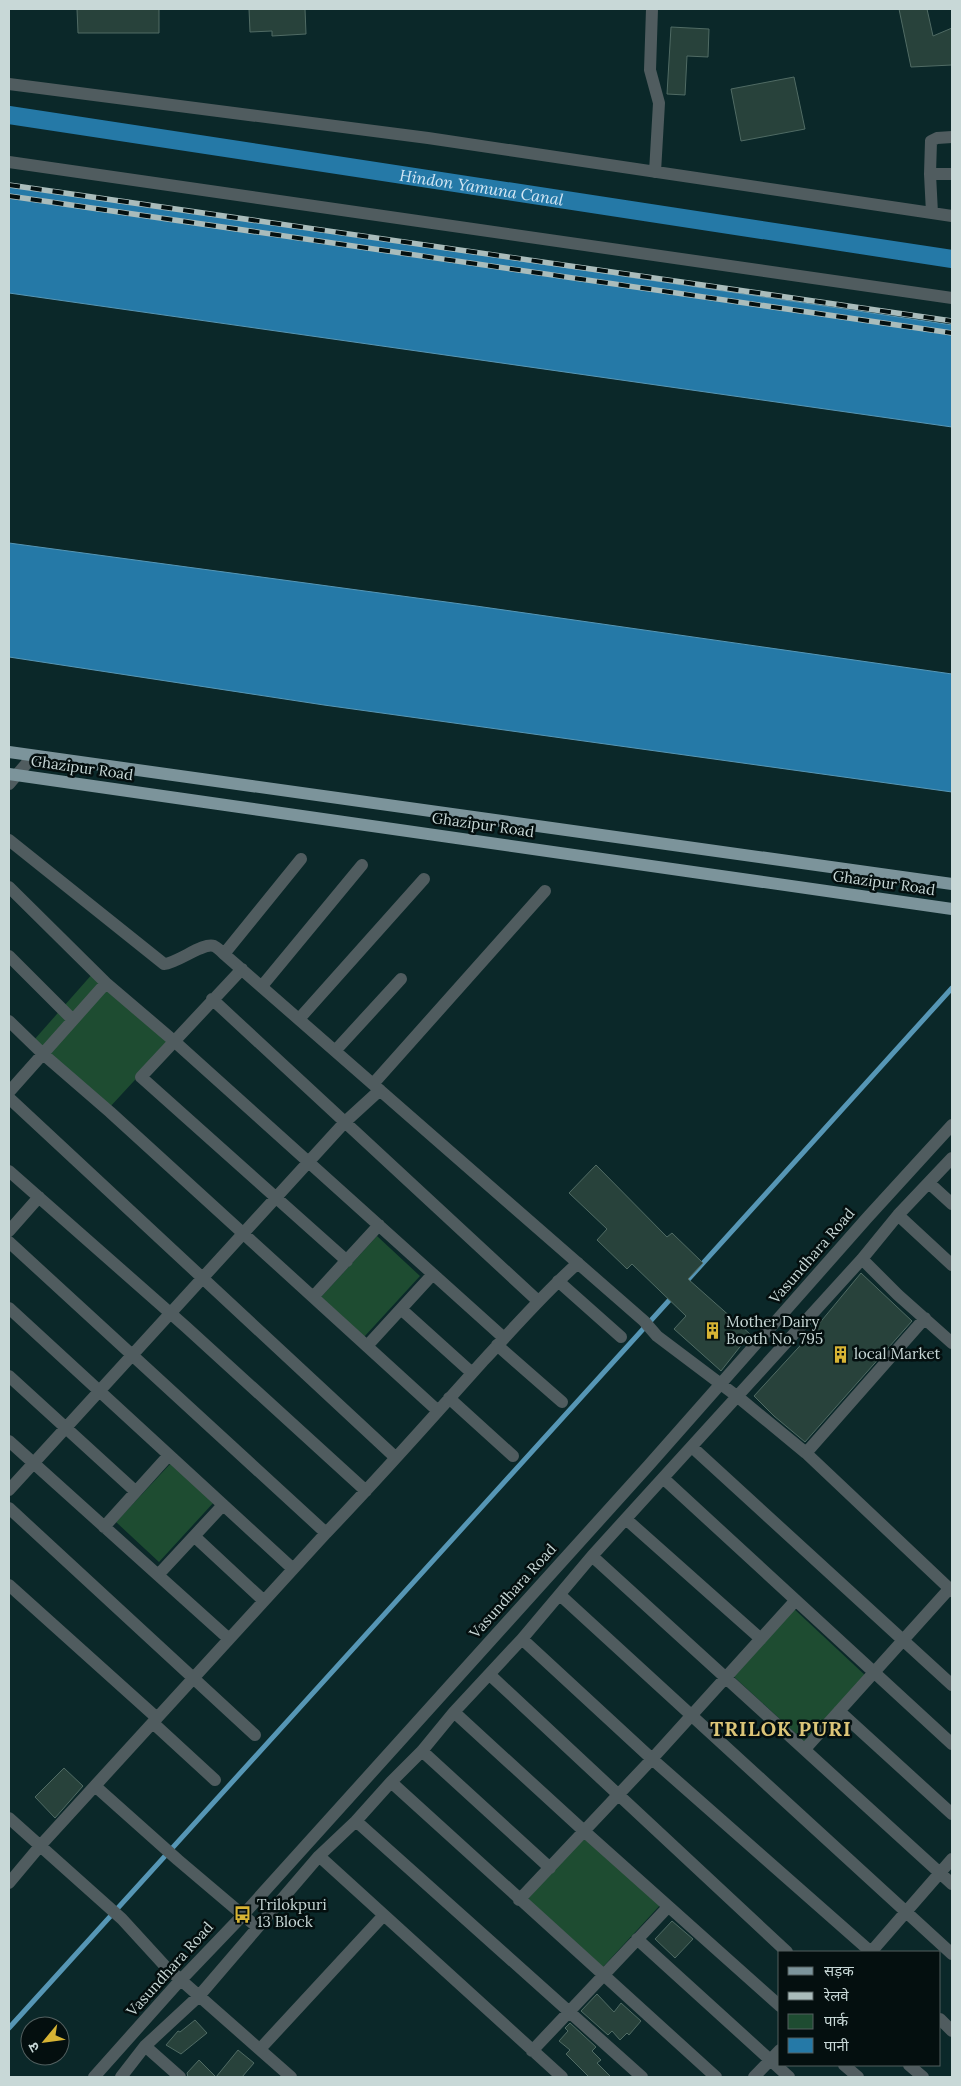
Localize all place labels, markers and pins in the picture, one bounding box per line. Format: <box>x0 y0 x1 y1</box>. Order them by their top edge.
place label: Mother Dairy Booth No. 795 <box>726 1312 823 1348</box>
building icon: Mother Dairy Booth No. 795 <box>702 1321 722 1341</box>
building icon: local Market <box>830 1344 850 1364</box>
place label: local Market <box>854 1344 940 1363</box>
place label: Trilokpuri 13 Block <box>257 1895 327 1931</box>
bus stop icon: Trilokpuri 13 Block <box>233 1904 253 1924</box>

